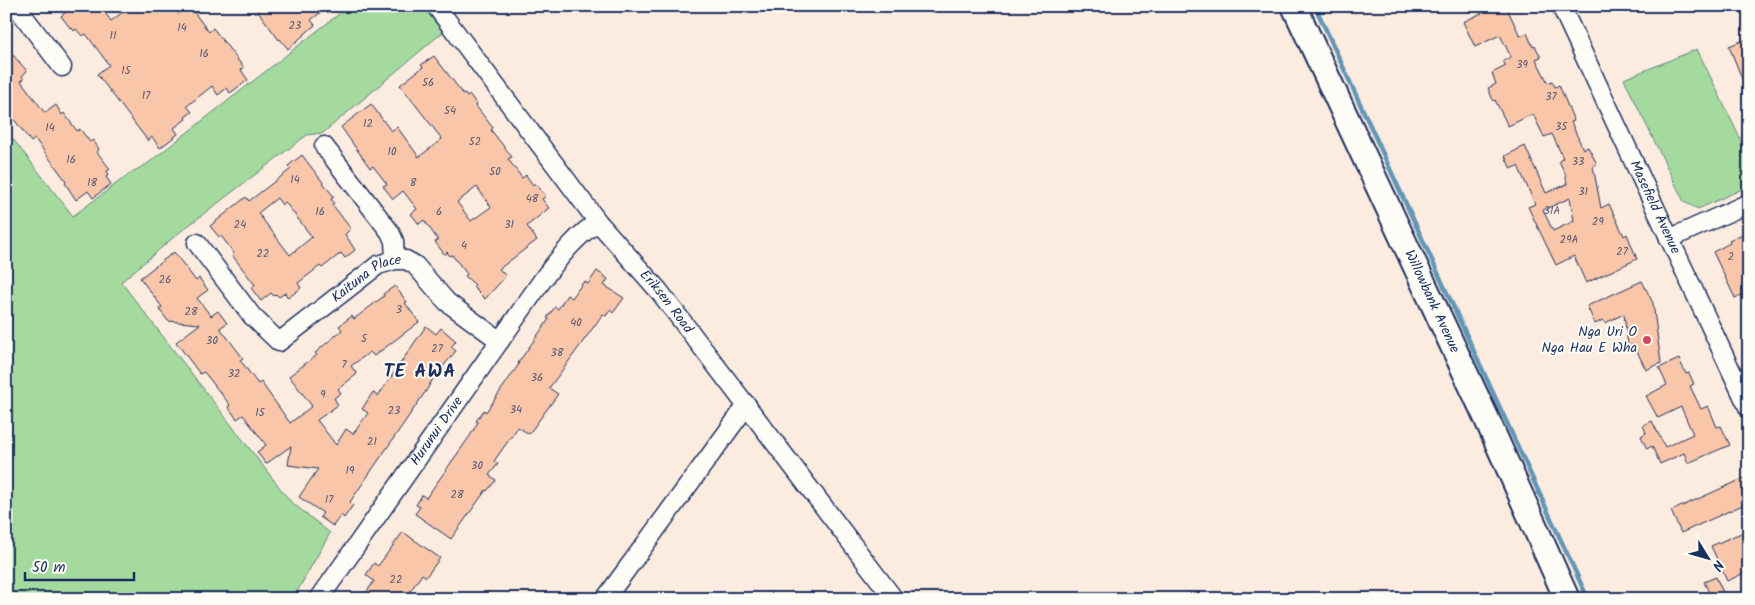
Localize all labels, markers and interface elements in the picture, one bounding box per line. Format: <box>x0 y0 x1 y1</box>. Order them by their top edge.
house number: 23 <box>289 17 301 35</box>
house number: 14 <box>177 19 187 37</box>
house number: 11 <box>110 27 116 45</box>
house number: 16 <box>199 45 209 63</box>
house number: 39 <box>1516 56 1528 74</box>
house number: 15 <box>121 62 132 80</box>
house number: 56 <box>422 74 434 92</box>
house number: 17 <box>142 87 151 105</box>
house number: 37 <box>1545 88 1558 106</box>
house number: 54 <box>444 102 456 120</box>
house number: 12 <box>363 115 373 133</box>
house number: 35 <box>1555 118 1568 136</box>
house number: 14 <box>45 119 55 137</box>
house number: 52 <box>469 133 481 151</box>
house number: 10 <box>388 143 397 161</box>
house number: 16 <box>66 151 76 169</box>
house number: 33 <box>1572 153 1584 171</box>
street label: Masefield Avenue <box>1624 157 1686 258</box>
house number: 50 <box>489 163 501 181</box>
house number: 14 <box>290 171 300 189</box>
house number: 18 <box>87 174 97 192</box>
house number: 8 <box>410 174 417 192</box>
house number: 31 <box>1578 183 1588 201</box>
house number: 48 <box>526 190 539 208</box>
house number: 31A <box>1544 202 1561 220</box>
house number: 16 <box>315 203 325 221</box>
house number: 6 <box>436 203 442 221</box>
house number: 29 <box>1592 213 1605 231</box>
house number: 24 <box>234 216 246 234</box>
house number: 31 <box>504 216 514 234</box>
house number: 29A <box>1560 231 1579 249</box>
house number: 4 <box>461 237 467 255</box>
house number: 27 <box>1616 243 1629 261</box>
house number: 22 <box>257 245 269 263</box>
street label: Willowbank Avenue <box>1398 246 1466 357</box>
house number: 2 <box>1728 248 1734 266</box>
street label: Kaituna Place <box>327 249 402 308</box>
street label: Eriksen Road <box>634 265 699 339</box>
house number: 26 <box>159 271 171 289</box>
house number: 3 <box>396 301 402 319</box>
house number: 28 <box>184 303 198 321</box>
house number: 40 <box>570 314 582 332</box>
place label: Nga Uri O Nga Hau E Wha <box>1542 321 1637 359</box>
house number: 5 <box>361 330 368 348</box>
house number: 30 <box>206 332 218 350</box>
marker: Nga Uri O Nga Hau E Wha <box>1641 334 1653 346</box>
house number: 27 <box>431 340 444 358</box>
house number: 38 <box>551 344 564 362</box>
house number: 7 <box>341 356 347 374</box>
district label: TE AWA <box>384 357 456 387</box>
house number: 32 <box>228 365 240 383</box>
house number: 36 <box>531 369 543 387</box>
house number: 9 <box>320 386 326 404</box>
street label: Hurunui Drive <box>405 392 469 470</box>
house number: 34 <box>510 401 522 419</box>
house number: 23 <box>388 402 400 420</box>
house number: 15 <box>255 404 266 422</box>
house number: 21 <box>367 433 377 451</box>
house number: 30 <box>471 457 483 475</box>
house number: 19 <box>346 462 355 480</box>
house number: 28 <box>450 486 464 504</box>
house number: 17 <box>325 491 334 509</box>
north arrow <box>1682 532 1732 582</box>
scale bar <box>25 550 134 582</box>
text: N <box>1706 555 1729 575</box>
text: 50 m <box>32 556 66 580</box>
house number: 22 <box>390 571 402 589</box>

